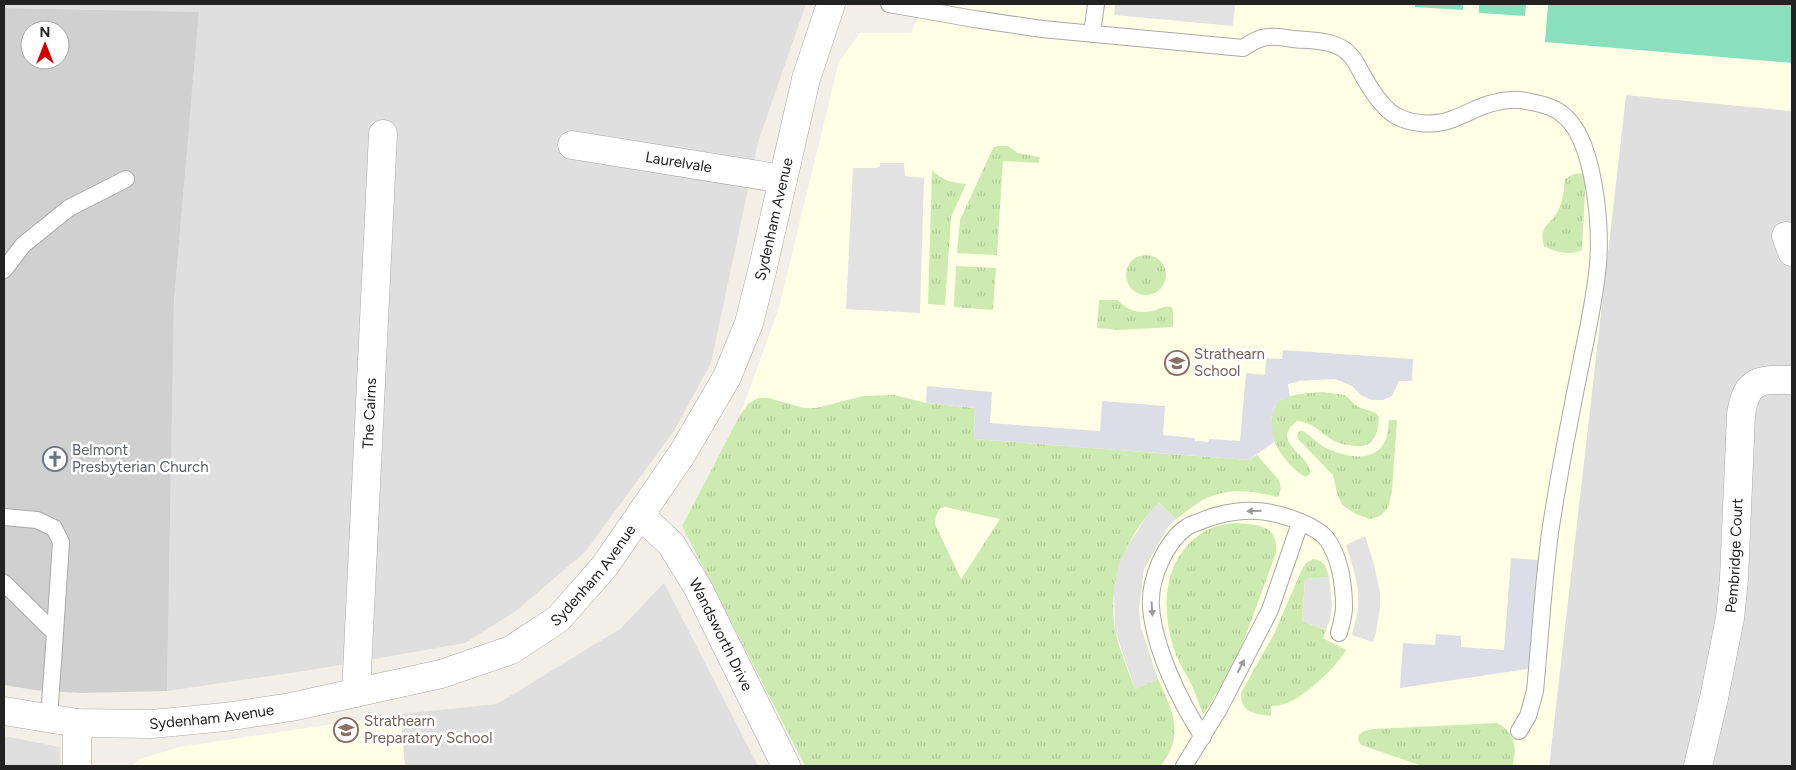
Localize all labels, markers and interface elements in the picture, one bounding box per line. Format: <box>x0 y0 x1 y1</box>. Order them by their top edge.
north arrow <box>20 20 70 70</box>
text: N <box>40 24 50 41</box>
street label: Laurelvale <box>644 148 713 176</box>
street label: Sydenham Avenue <box>751 156 797 282</box>
place label: Strathearn School <box>1194 345 1265 380</box>
school or university icon: Strathearn School <box>1164 350 1190 376</box>
street label: The Cairns <box>359 377 380 449</box>
place label: Belmont Presbyterian Church <box>72 441 209 476</box>
church icon: Belmont Presbyterian Church <box>42 446 68 472</box>
street label: Pembridge Court <box>1722 497 1746 614</box>
one-way arrow <box>1245 507 1261 515</box>
street label: Sydenham Avenue <box>547 521 640 630</box>
street label: Wandsworth Drive <box>685 575 756 694</box>
one-way arrow <box>1148 601 1156 617</box>
one-way arrow <box>1237 659 1245 673</box>
street label: Sydenham Avenue <box>148 701 275 733</box>
place label: Strathearn Preparatory School <box>364 712 493 747</box>
school or university icon: Strathearn Preparatory School <box>333 717 359 743</box>

